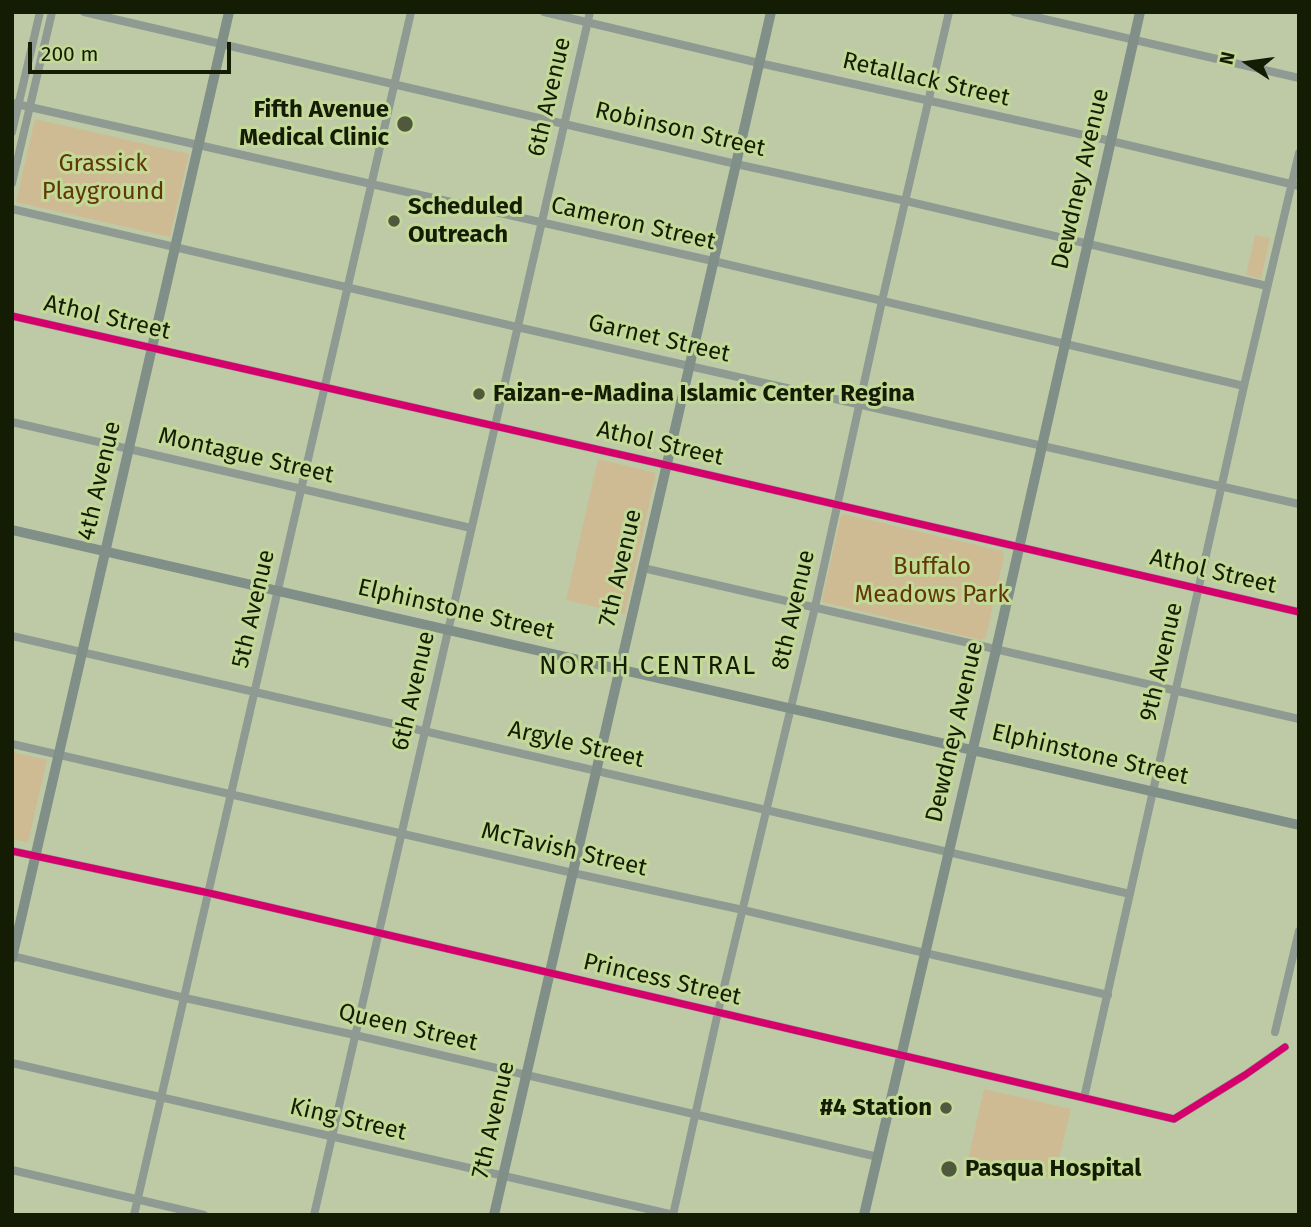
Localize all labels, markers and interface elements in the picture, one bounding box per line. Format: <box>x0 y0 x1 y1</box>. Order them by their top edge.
scale bar <box>32 28 234 72</box>
north arrow <box>1213 28 1283 98</box>
street label: 6th Avenue <box>522 35 578 159</box>
text: 200 m <box>41 41 98 67</box>
street label: Retallack Street <box>840 47 1012 113</box>
text: N <box>1214 49 1240 67</box>
street label: Dewdney Avenue <box>1046 86 1116 272</box>
place label: Fifth Avenue Medical Clinic <box>239 96 389 152</box>
street label: Robinson Street <box>592 96 768 164</box>
marker: Fifth Avenue Medical Clinic <box>395 114 415 134</box>
park label: Grassick Playground <box>42 150 164 206</box>
street label: Cameron Street <box>548 191 718 257</box>
place label: Scheduled Outreach <box>408 193 523 249</box>
marker: Scheduled Outreach <box>386 213 402 229</box>
street label: Athol Street <box>41 289 173 347</box>
street label: Garnet Street <box>585 309 733 369</box>
place label: Faizan-e-Madina Islamic Center Regina <box>493 380 915 408</box>
marker: Faizan-e-Madina Islamic Center Regina <box>471 386 487 402</box>
street label: Athol Street <box>594 415 726 473</box>
street label: 4th Avenue <box>72 419 128 543</box>
street label: Montague Street <box>156 422 336 490</box>
street label: 7th Avenue <box>594 507 648 629</box>
street label: Athol Street <box>1147 543 1279 601</box>
street label: 5th Avenue <box>226 547 282 671</box>
street label: 8th Avenue <box>766 547 822 673</box>
park label: Buffalo Meadows Park <box>855 553 1009 609</box>
street label: Elphinstone Street <box>355 573 557 647</box>
street label: 9th Avenue <box>1134 600 1190 724</box>
street label: 6th Avenue <box>386 629 442 753</box>
street label: Dewdney Avenue <box>920 639 990 825</box>
district label: NORTH CENTRAL <box>541 651 755 683</box>
street label: Argyle Street <box>505 715 647 775</box>
street label: Elphinstone Street <box>989 718 1191 792</box>
street label: McTavish Street <box>478 817 650 883</box>
street label: Princess Street <box>580 948 744 1012</box>
street label: Queen Street <box>335 998 481 1058</box>
street label: 7th Avenue <box>467 1059 521 1181</box>
street label: King Street <box>287 1093 409 1147</box>
place label: #4 Station <box>820 1094 932 1122</box>
marker: #4 Station <box>938 1100 954 1116</box>
place label: Pasqua Hospital <box>965 1155 1141 1183</box>
marker: Pasqua Hospital <box>939 1159 959 1179</box>

